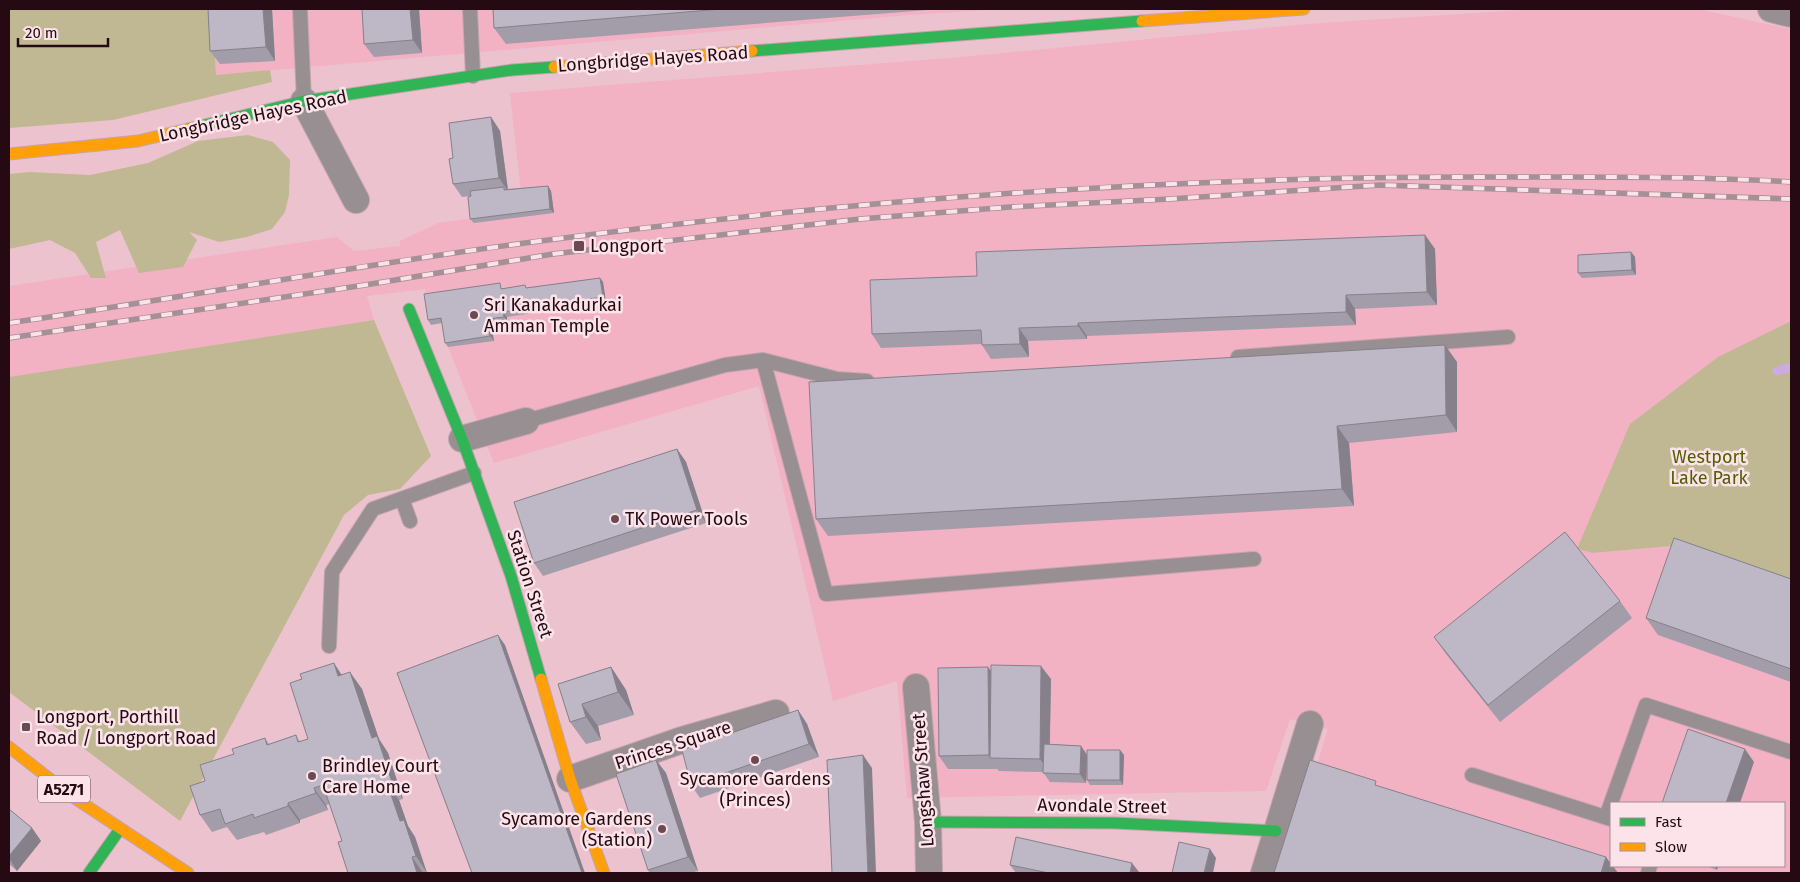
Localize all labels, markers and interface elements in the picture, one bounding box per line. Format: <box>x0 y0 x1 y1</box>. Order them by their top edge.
scale bar <box>18 15 108 47</box>
text: 20 m <box>25 24 58 42</box>
street label: Longbridge Hayes Road <box>557 41 749 77</box>
street label: Longbridge Hayes Road <box>157 85 349 147</box>
place label: Longport <box>590 235 664 257</box>
marker: Longport <box>572 239 586 253</box>
place label: Sri Kanakadurkai Amman Temple <box>484 294 622 337</box>
marker: Sri Kanakadurkai Amman Temple <box>468 309 480 321</box>
park label: Westport Lake Park <box>1670 446 1749 489</box>
place label: TK Power Tools <box>625 508 748 530</box>
marker: TK Power Tools <box>609 513 621 525</box>
street label: Station Street <box>502 527 558 641</box>
place label: Longport, Porthill Road / Longport Road <box>36 706 216 749</box>
street label: Longshaw Street <box>907 712 939 848</box>
street label: Princes Square <box>612 716 734 774</box>
marker: Longport, Porthill Road / Longport Road <box>20 721 32 733</box>
marker: Sycamore Gardens (Princes) <box>749 754 761 766</box>
place label: Brindley Court Care Home <box>322 755 439 798</box>
place label: Sycamore Gardens (Princes) <box>680 768 830 811</box>
marker: Brindley Court Care Home <box>306 770 318 782</box>
road number: A5271 <box>38 776 90 802</box>
street label: Avondale Street <box>1037 794 1167 818</box>
legend <box>1610 802 1785 867</box>
place label: Sycamore Gardens (Station) <box>501 808 652 851</box>
text: Fast <box>1655 813 1682 831</box>
marker: Sycamore Gardens (Station) <box>656 823 668 835</box>
text: Slow <box>1655 838 1687 856</box>

